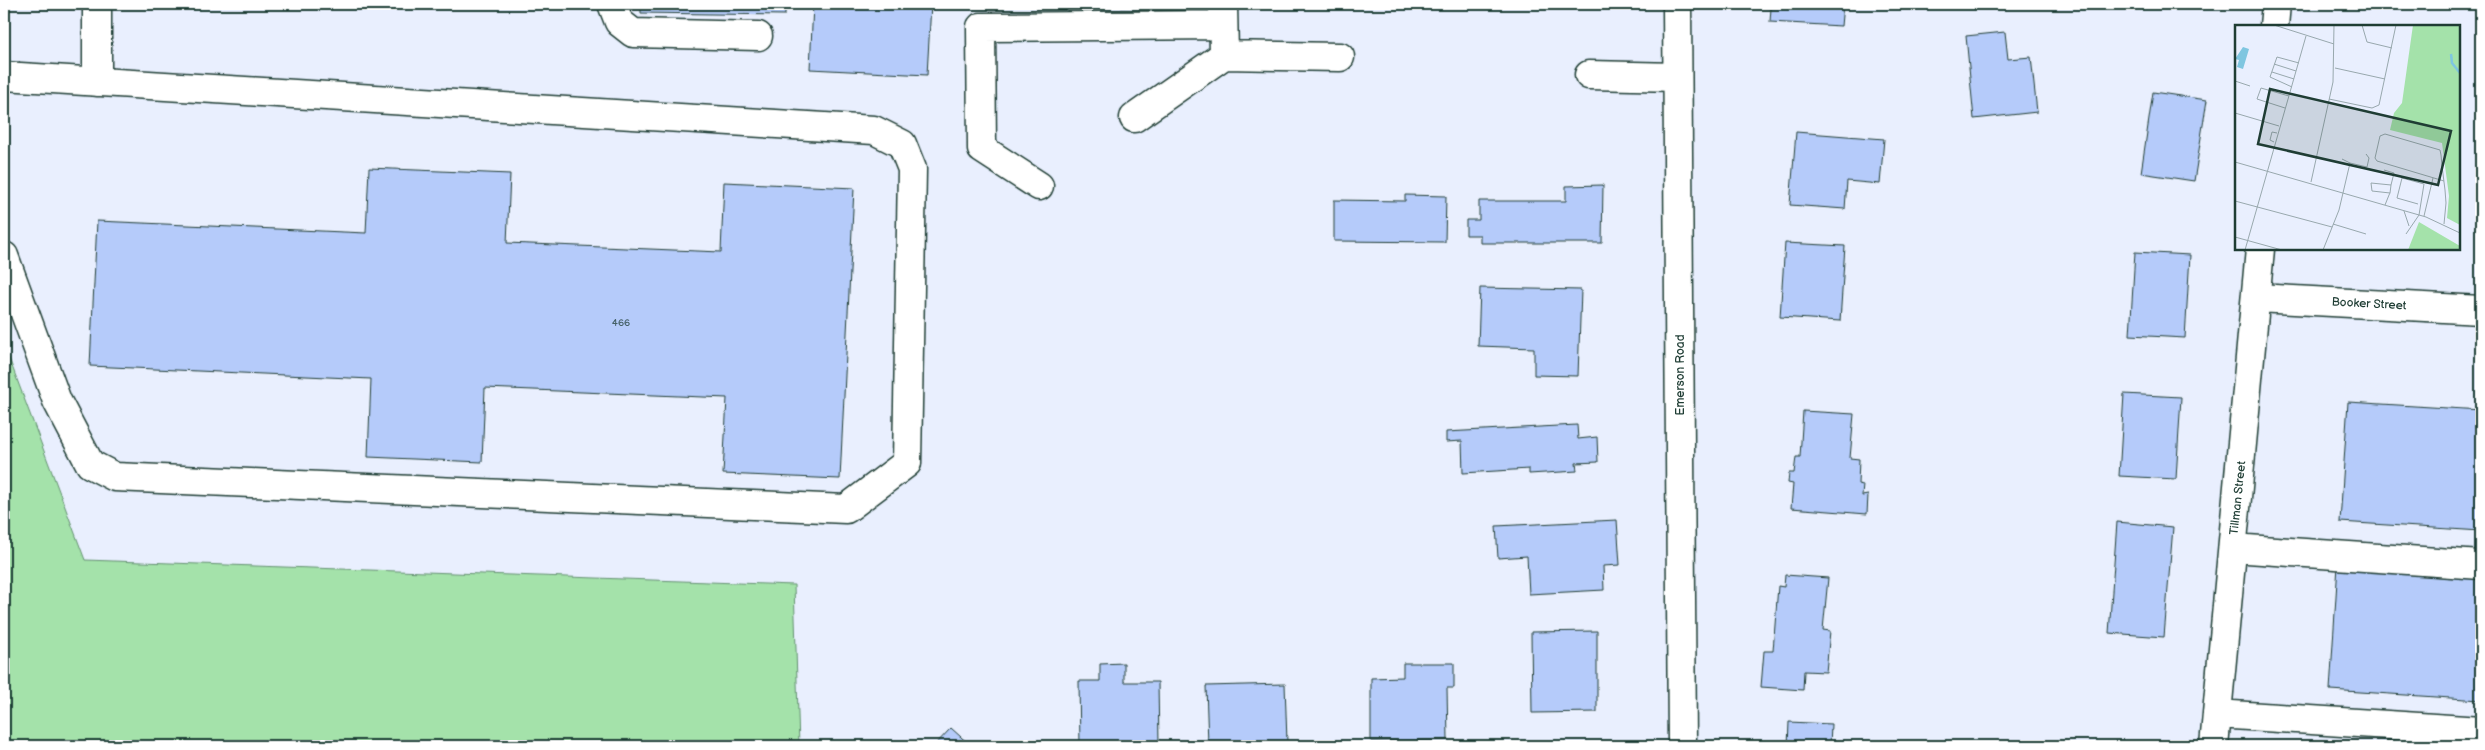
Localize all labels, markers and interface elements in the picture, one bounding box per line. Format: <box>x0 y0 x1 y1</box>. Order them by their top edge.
inset map <box>2235 25 2460 250</box>
street label: Booker Street <box>2331 295 2407 313</box>
house number: 466 <box>612 317 630 329</box>
street label: Emerson Road <box>1673 334 1688 416</box>
street label: Tillman Street <box>2227 460 2249 536</box>

